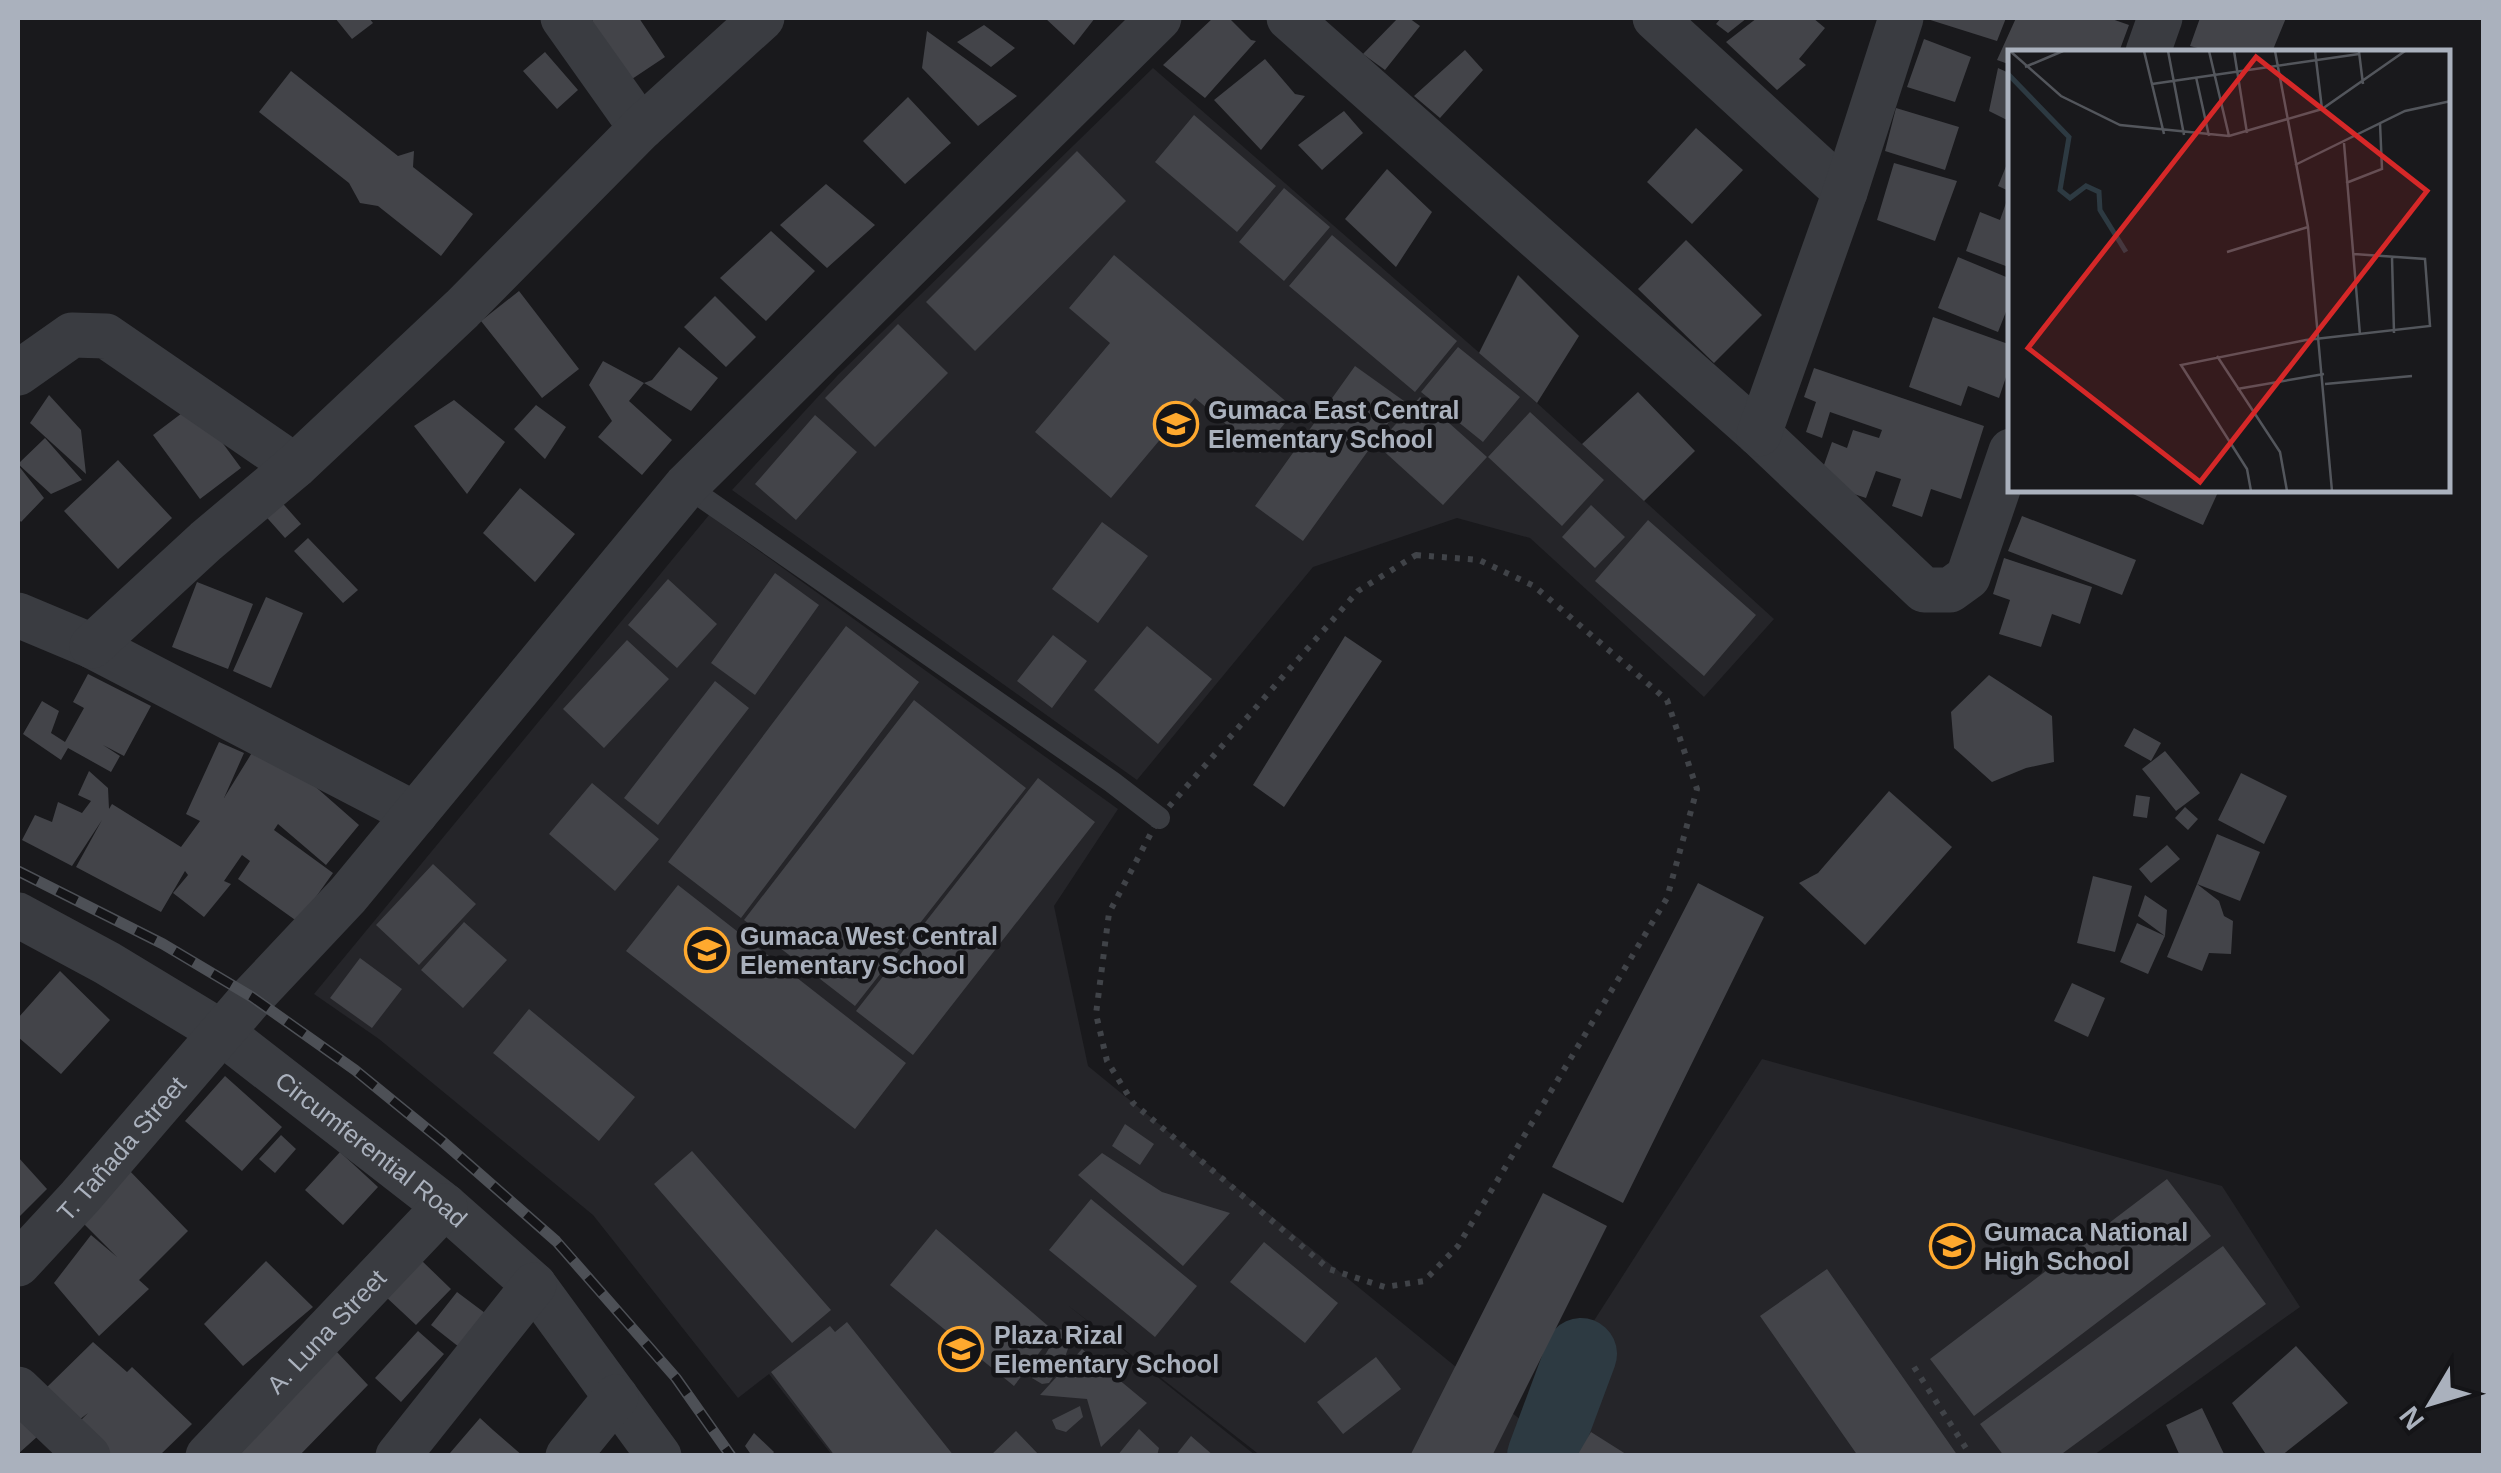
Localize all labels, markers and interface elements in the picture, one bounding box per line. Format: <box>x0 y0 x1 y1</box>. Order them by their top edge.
inset map <box>2008 50 2451 492</box>
place label: Gumaca East Central Elementary School <box>1208 396 1460 453</box>
school or university icon: Gumaca East Central Elementary School <box>1153 401 1199 447</box>
place label: Gumaca West Central Elementary School <box>740 922 998 979</box>
school or university icon: Gumaca West Central Elementary School <box>684 927 730 973</box>
street label: Circumferential Road <box>270 1066 473 1233</box>
street label: T. Tañada Street <box>51 1071 191 1226</box>
place label: Gumaca National High School <box>1984 1218 2188 1275</box>
school or university icon: Gumaca National High School <box>1929 1223 1975 1269</box>
street label: A. Luna Street <box>261 1263 392 1399</box>
place label: Plaza Rizal Elementary School <box>994 1321 1219 1378</box>
school or university icon: Plaza Rizal Elementary School <box>938 1326 984 1372</box>
north arrow <box>2381 1353 2481 1453</box>
text: N <box>2393 1401 2430 1436</box>

